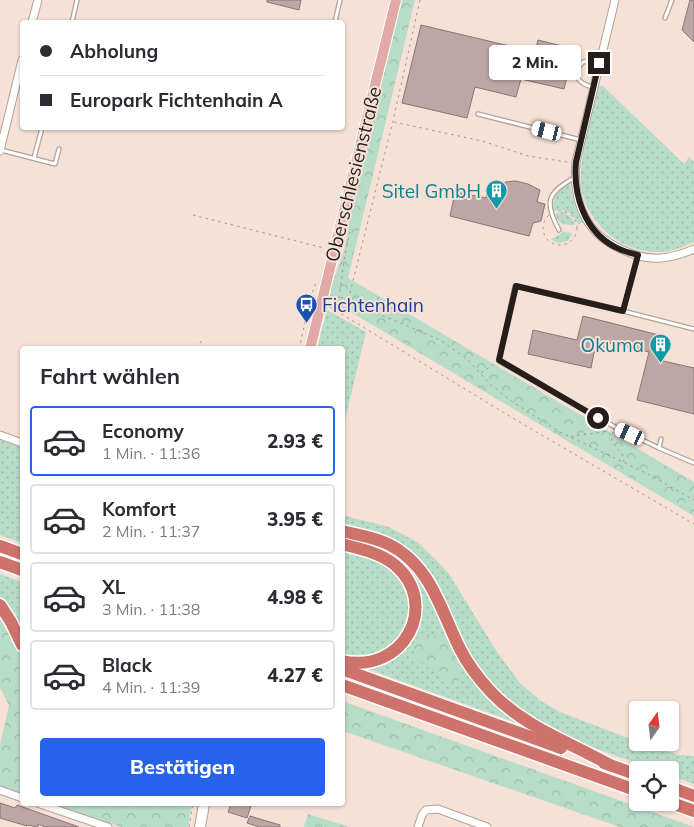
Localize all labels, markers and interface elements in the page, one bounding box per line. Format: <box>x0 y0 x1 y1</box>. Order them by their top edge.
text: Abholung <box>70 39 158 63</box>
callout: 2 Min. <box>489 46 582 80</box>
text: 2 Min. <box>512 52 558 72</box>
route end <box>588 52 610 74</box>
street label: Oberschlesienstraße <box>320 84 386 264</box>
text: Europark Fichtenhain A <box>70 88 283 112</box>
car <box>530 120 563 142</box>
place label: Sitel GmbH <box>382 179 481 203</box>
building icon: Sitel GmbH <box>485 179 509 210</box>
bus stop icon: Fichtenhain <box>294 293 318 324</box>
place label: Fichtenhain <box>322 293 424 317</box>
place label: Okuma <box>581 333 644 357</box>
building icon: Okuma <box>648 333 672 364</box>
text: Fahrt wählen <box>40 362 180 390</box>
route start <box>587 407 609 429</box>
icon: car <box>42 419 87 464</box>
text: Economy <box>102 419 184 443</box>
car <box>613 421 646 447</box>
text: 2.93 € <box>267 429 323 453</box>
text: 1 Min. · 11:36 <box>102 443 200 463</box>
icon: car <box>42 497 87 542</box>
text: Komfort <box>102 497 176 521</box>
text: 3.95 € <box>267 507 323 531</box>
text: 2 Min. · 11:37 <box>102 521 200 541</box>
icon: car <box>42 575 87 620</box>
text: XL <box>102 575 125 599</box>
text: 4.98 € <box>267 585 323 609</box>
text: 3 Min. · 11:38 <box>102 599 200 619</box>
icon: car <box>42 653 87 698</box>
text: Black <box>102 653 152 677</box>
text: 4.27 € <box>267 663 323 687</box>
text: 4 Min. · 11:39 <box>102 677 200 697</box>
north arrow <box>629 701 679 751</box>
map controls <box>629 701 679 811</box>
button: Bestätigen <box>40 738 325 796</box>
button: locate <box>629 761 679 811</box>

